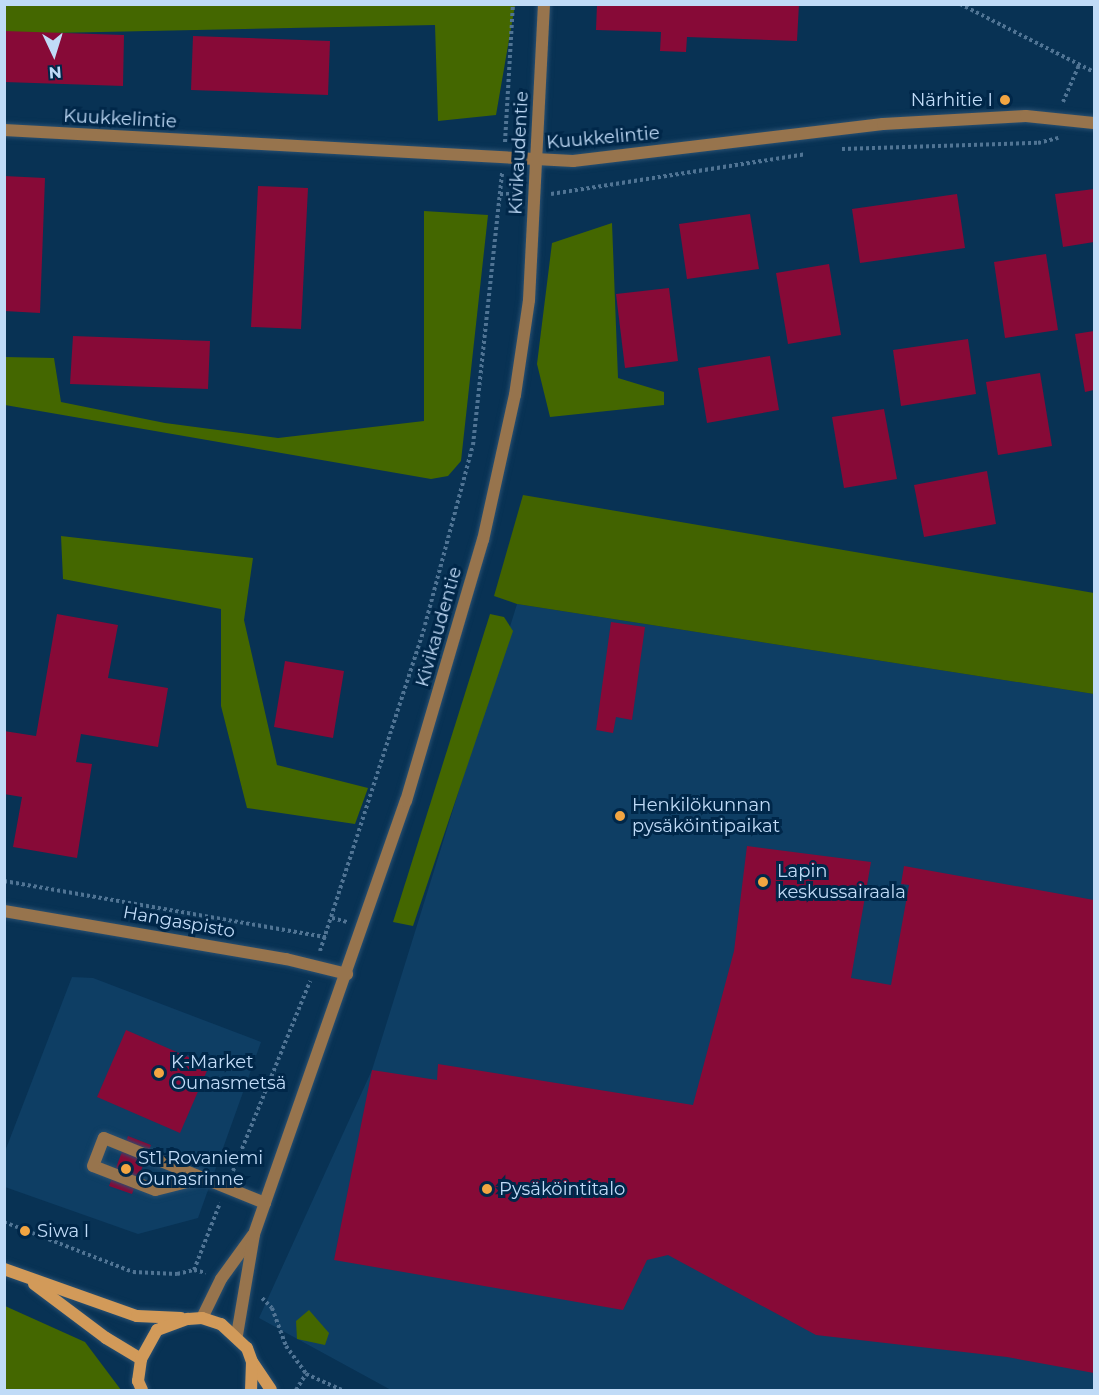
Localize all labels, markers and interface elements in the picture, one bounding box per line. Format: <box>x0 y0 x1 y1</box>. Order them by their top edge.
north arrow <box>24 24 84 84</box>
text: N <box>48 63 62 82</box>
place label: Närhitie I <box>911 89 993 111</box>
street label: Kivikaudentie <box>505 91 533 215</box>
marker: Närhitie I <box>998 93 1012 107</box>
street label: Kuukkelintie <box>63 105 177 133</box>
street label: Kuukkelintie <box>546 122 660 154</box>
street label: Kivikaudentie <box>412 565 466 689</box>
place label: Henkilökunnan pysäköintipaikat <box>632 795 780 838</box>
marker: Henkilökunnan pysäköintipaikat <box>613 809 627 823</box>
place label: Lapin keskussairaala <box>777 861 906 904</box>
marker: Lapin keskussairaala <box>754 873 772 891</box>
street label: Hangaspisto <box>121 902 237 942</box>
place label: K-Market Ounasmetsä <box>171 1052 286 1094</box>
marker: K-Market Ounasmetsä <box>152 1066 166 1080</box>
place label: St1 Rovaniemi Ounasrinne <box>138 1148 263 1190</box>
marker: St1 Rovaniemi Ounasrinne <box>119 1162 133 1176</box>
place label: Pysäköintitalo <box>499 1178 625 1200</box>
marker: Pysäköintitalo <box>480 1182 494 1196</box>
place label: Siwa I <box>37 1220 89 1242</box>
marker: Siwa I <box>18 1224 32 1238</box>

